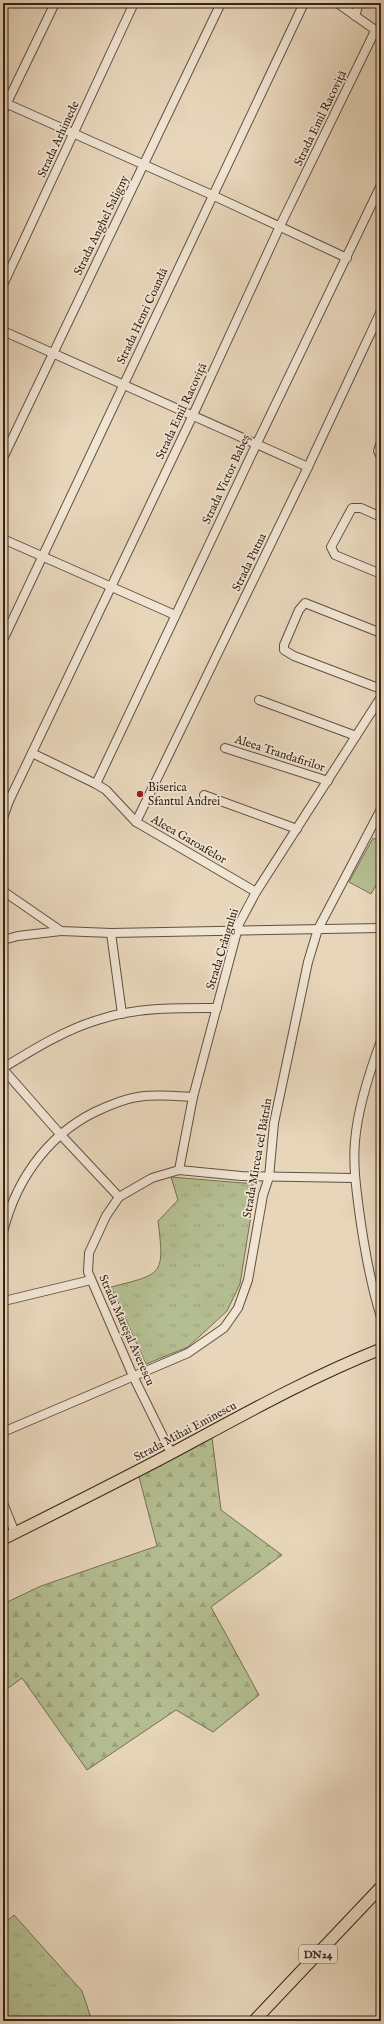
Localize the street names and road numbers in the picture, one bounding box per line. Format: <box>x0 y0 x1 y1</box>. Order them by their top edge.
street label: Strada Emil Racoviță <box>291 67 350 168</box>
street label: Strada Arhimede <box>34 98 83 180</box>
street label: Strada Anghel Saligny <box>71 173 132 278</box>
street label: Strada Henri Coandă <box>114 265 172 367</box>
street label: Strada Emil Racoviță <box>153 360 211 462</box>
street label: Strada Victor Babeș <box>199 432 254 526</box>
street label: Strada Putna <box>229 530 270 594</box>
street label: Aleea Trandafirilor <box>232 731 328 775</box>
street label: Aleea Garoafelor <box>147 811 230 867</box>
street label: Strada Crângului <box>203 907 242 991</box>
street label: Strada Mircea cel Bătrân <box>240 1096 276 1219</box>
street label: Strada Mareșal Averescu <box>95 1272 158 1388</box>
street label: Strada Mihai Eminescu <box>131 1398 239 1465</box>
road number: DN24 <box>299 1945 337 1963</box>

